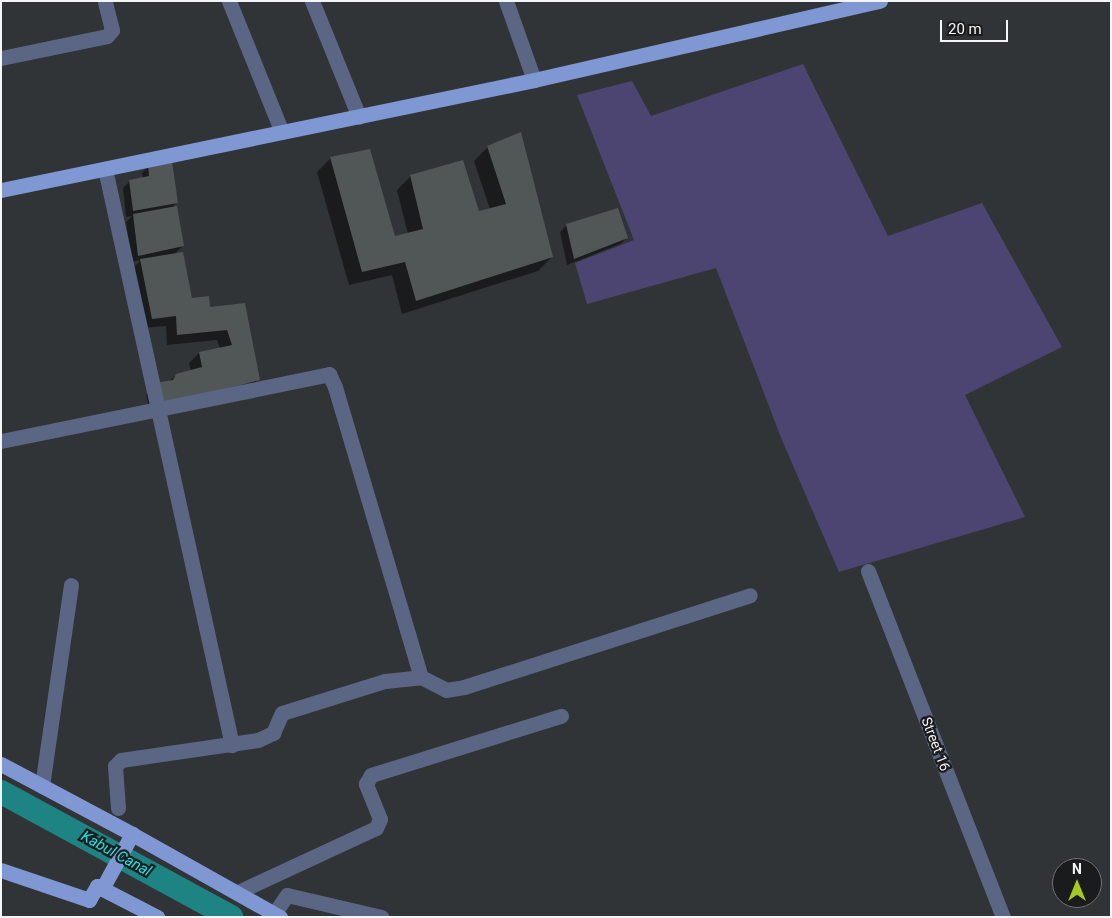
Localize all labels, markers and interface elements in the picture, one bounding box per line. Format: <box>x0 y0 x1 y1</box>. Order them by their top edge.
scale bar <box>942 10 1010 42</box>
text: 20 m <box>948 20 982 38</box>
street label: Street 16 <box>918 715 954 773</box>
water label: Kabul Canal <box>78 827 154 881</box>
north arrow <box>1052 858 1102 908</box>
text: N <box>1072 861 1082 877</box>

